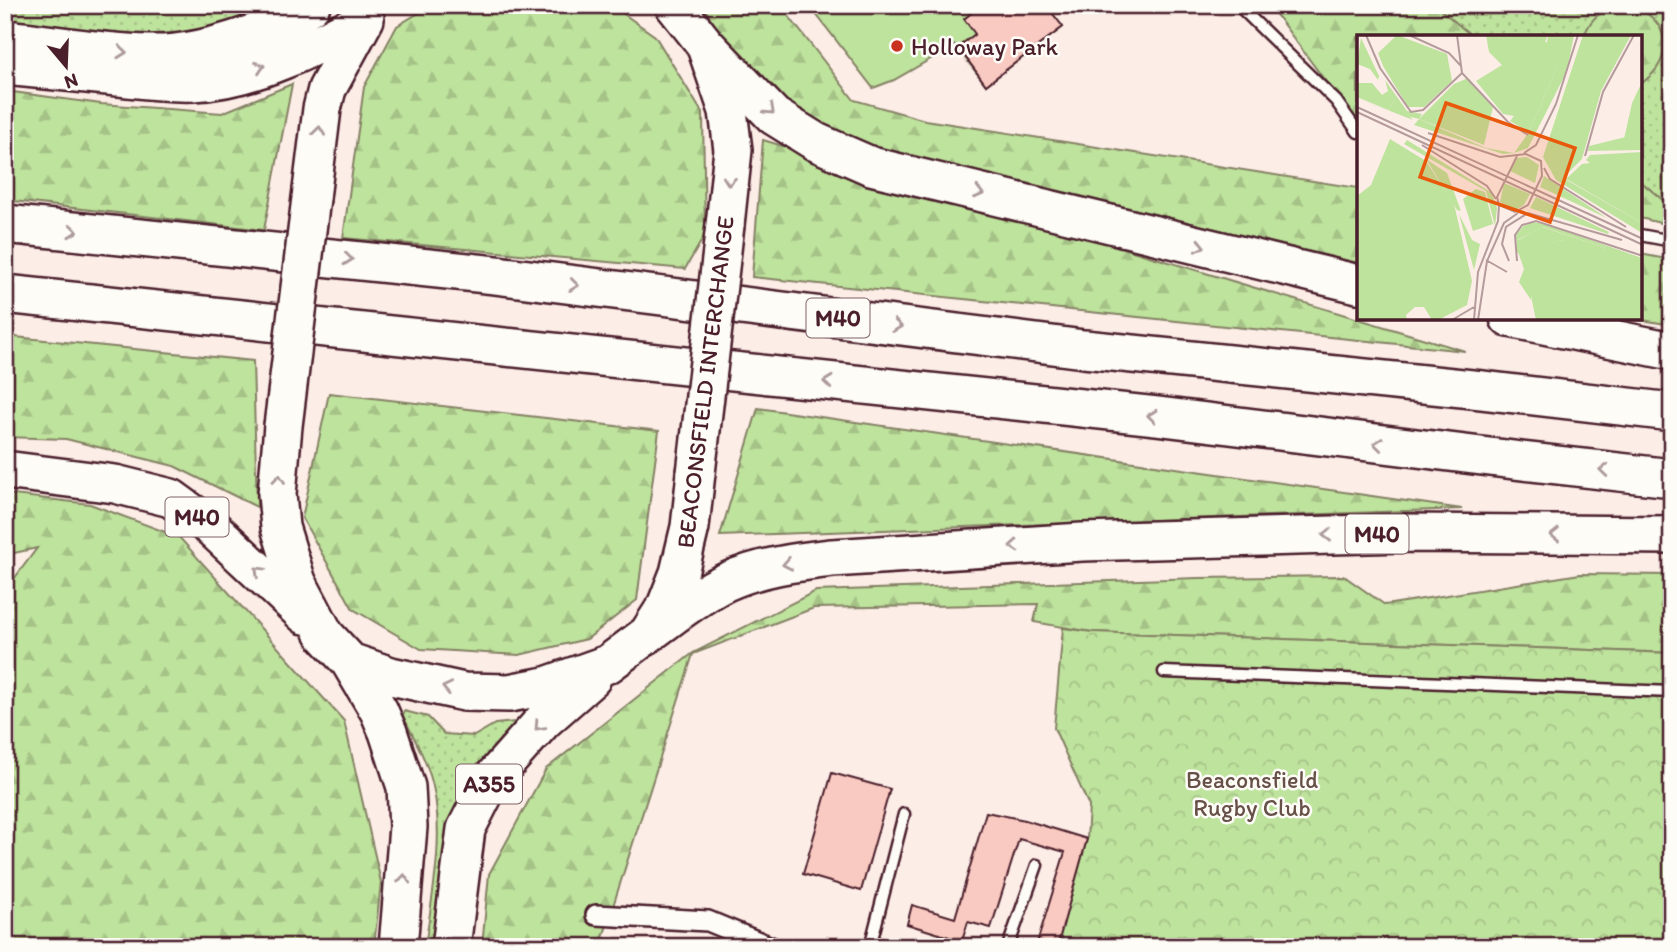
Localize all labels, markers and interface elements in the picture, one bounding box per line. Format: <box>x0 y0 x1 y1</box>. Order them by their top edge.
north arrow <box>32 32 102 102</box>
place label: Holloway Park <box>911 32 1059 61</box>
inset map <box>1357 35 1642 320</box>
marker: Holloway Park <box>889 38 905 54</box>
one-way arrow <box>116 44 128 59</box>
one-way arrow <box>254 61 266 75</box>
text: N <box>62 69 81 95</box>
one-way arrow <box>762 102 775 115</box>
one-way arrow <box>312 125 327 136</box>
one-way arrow <box>722 175 737 187</box>
one-way arrow <box>973 185 985 199</box>
street label: BEACONSFIELD INTERCHANGE <box>670 214 740 550</box>
one-way arrow <box>68 223 79 238</box>
one-way arrow <box>1194 238 1206 252</box>
one-way arrow <box>342 252 354 267</box>
one-way arrow <box>568 277 580 292</box>
road number: M40 <box>806 298 870 338</box>
one-way arrow <box>891 318 903 333</box>
one-way arrow <box>823 374 834 389</box>
one-way arrow <box>1146 408 1158 423</box>
one-way arrow <box>1372 436 1384 451</box>
one-way arrow <box>1598 463 1610 478</box>
one-way arrow <box>271 473 286 484</box>
road number: M40 <box>166 498 228 537</box>
road number: M40 <box>1346 514 1408 554</box>
one-way arrow <box>1549 527 1560 542</box>
one-way arrow <box>1321 528 1332 543</box>
one-way arrow <box>1008 538 1019 553</box>
one-way arrow <box>781 556 793 571</box>
one-way arrow <box>254 566 267 579</box>
one-way arrow <box>441 681 453 696</box>
one-way arrow <box>535 718 548 731</box>
road number: A355 <box>456 764 522 804</box>
park label: Beaconsfield Rugby Club <box>1186 765 1318 822</box>
one-way arrow <box>396 873 411 884</box>

